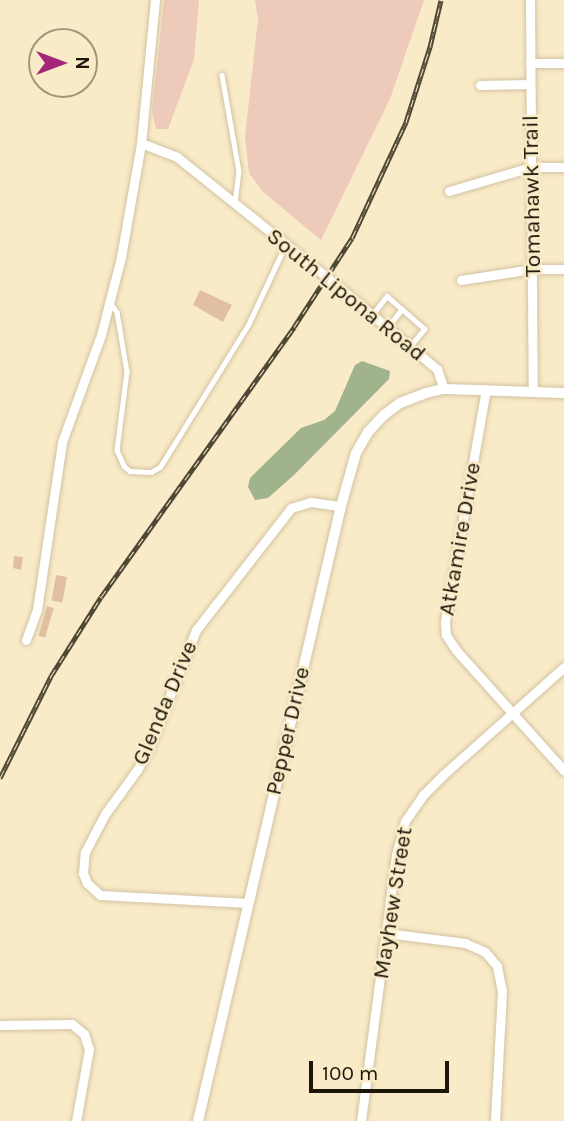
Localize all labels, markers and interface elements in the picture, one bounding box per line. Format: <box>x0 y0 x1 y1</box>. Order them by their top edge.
north arrow <box>28 28 98 98</box>
text: N <box>71 56 93 70</box>
street label: Tomahawk Trail <box>517 115 547 277</box>
street label: South Lipona Road <box>261 222 431 368</box>
street label: Atkamire Drive <box>433 460 487 618</box>
street label: Glenda Drive <box>126 637 204 769</box>
street label: Pepper Drive <box>260 664 316 798</box>
street label: Mayhew Street <box>367 825 419 981</box>
scale bar <box>312 1048 452 1092</box>
text: 100 m <box>322 1061 379 1085</box>

